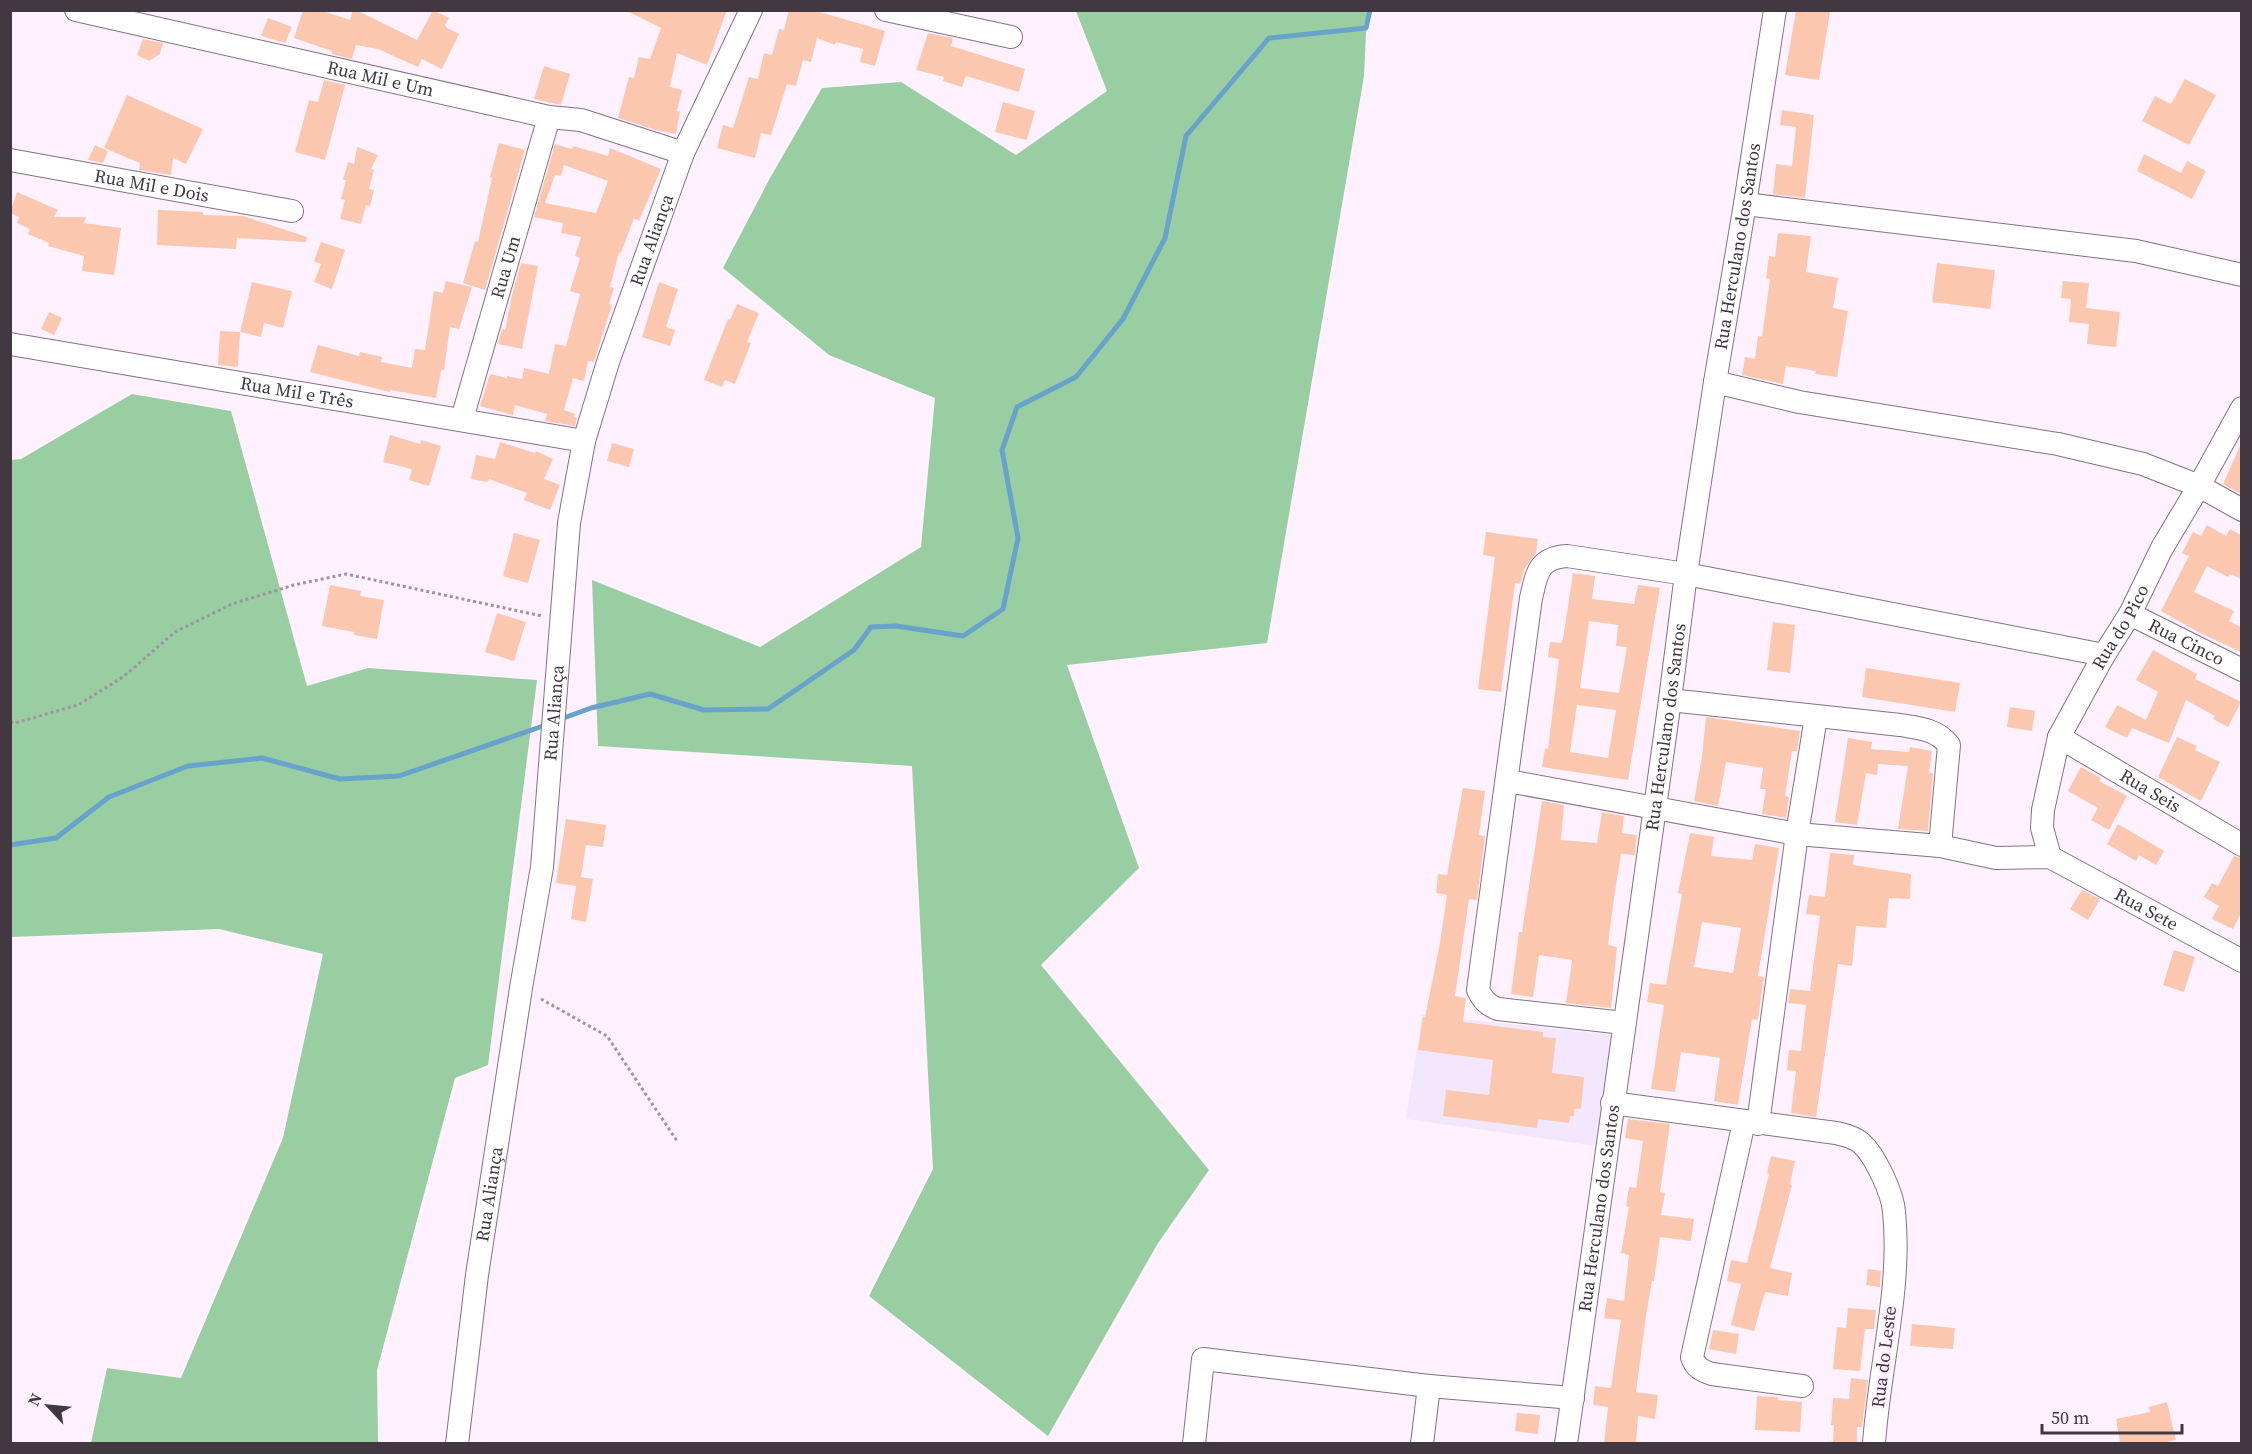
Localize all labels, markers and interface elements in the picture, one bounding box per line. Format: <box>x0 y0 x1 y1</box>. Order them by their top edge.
street label: Rua Mil e Um <box>325 54 436 103</box>
street label: Rua Herculano dos Santos <box>1708 141 1766 352</box>
street label: Rua Mil e Dois <box>93 163 211 208</box>
street label: Rua Aliança <box>623 190 680 289</box>
street label: Rua Um <box>484 233 526 301</box>
street label: Rua Mil e Três <box>239 370 356 414</box>
street label: Rua do Pico <box>2086 580 2155 674</box>
street label: Rua Cinco <box>2144 612 2229 671</box>
street label: Rua Herculano dos Santos <box>1639 621 1692 832</box>
street label: Rua Aliança <box>537 663 570 762</box>
street label: Rua Seis <box>2115 763 2186 818</box>
street label: Rua Sete <box>2110 881 2183 936</box>
street label: Rua Herculano dos Santos <box>1572 1103 1625 1314</box>
street label: Rua Aliança <box>469 1144 509 1243</box>
street label: Rua do Leste <box>1865 1305 1902 1409</box>
north arrow <box>18 1376 78 1436</box>
text: N <box>22 1389 47 1409</box>
scale bar <box>2042 1397 2182 1435</box>
text: 50 m <box>2051 1405 2089 1430</box>

